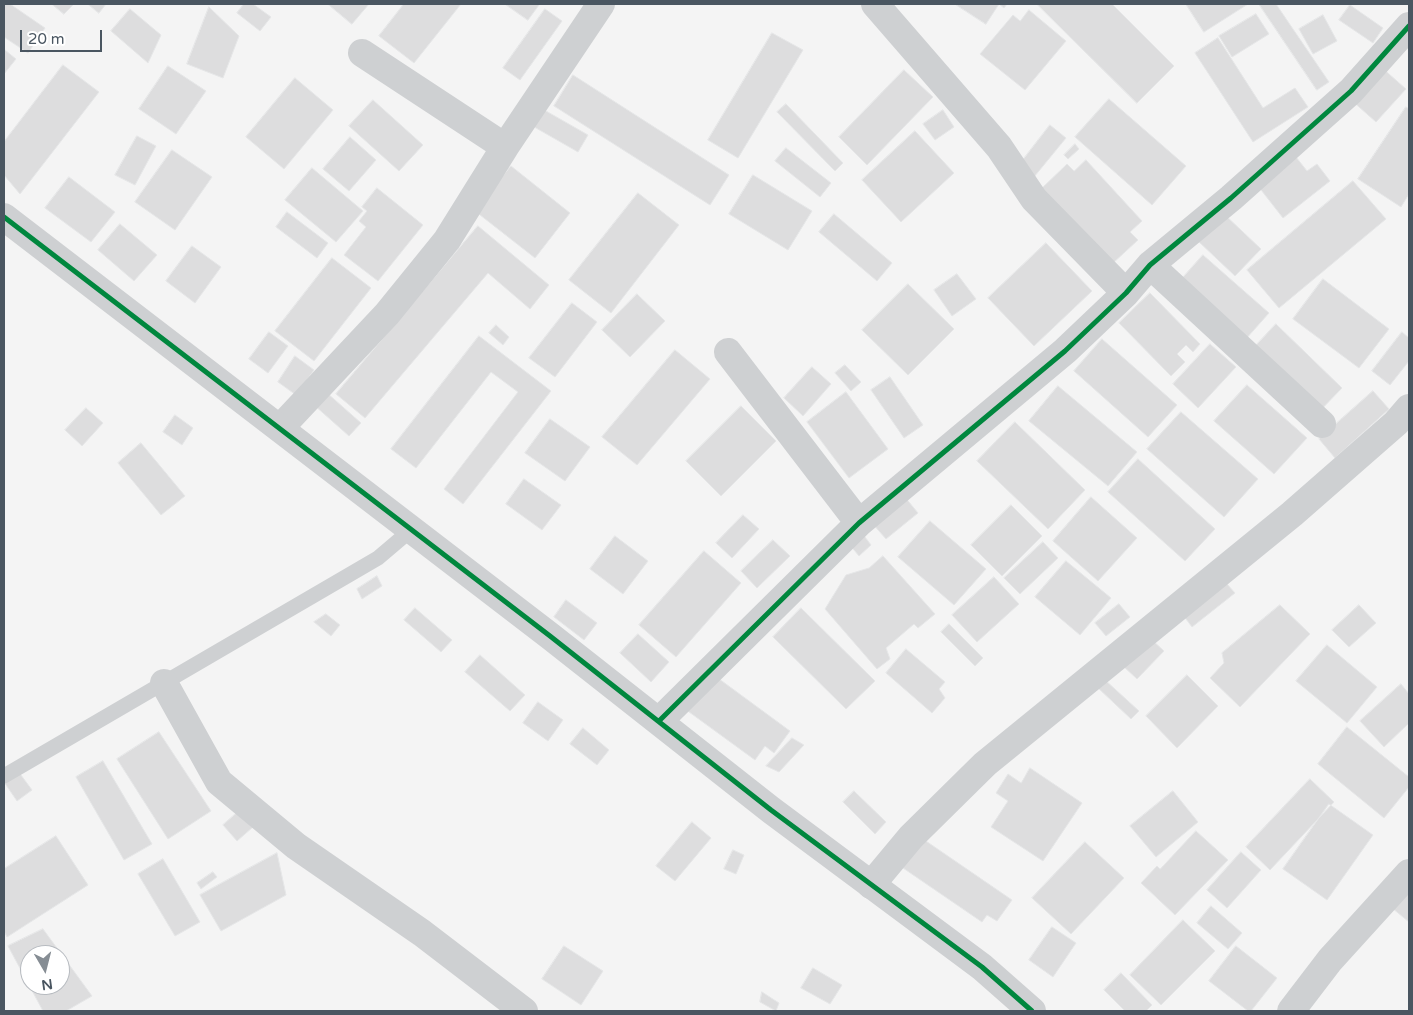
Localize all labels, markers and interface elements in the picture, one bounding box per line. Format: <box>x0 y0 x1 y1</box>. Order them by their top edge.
scale bar <box>22 20 105 52</box>
text: 20 m <box>28 30 65 48</box>
north arrow <box>20 945 70 995</box>
text: N <box>40 975 54 994</box>

